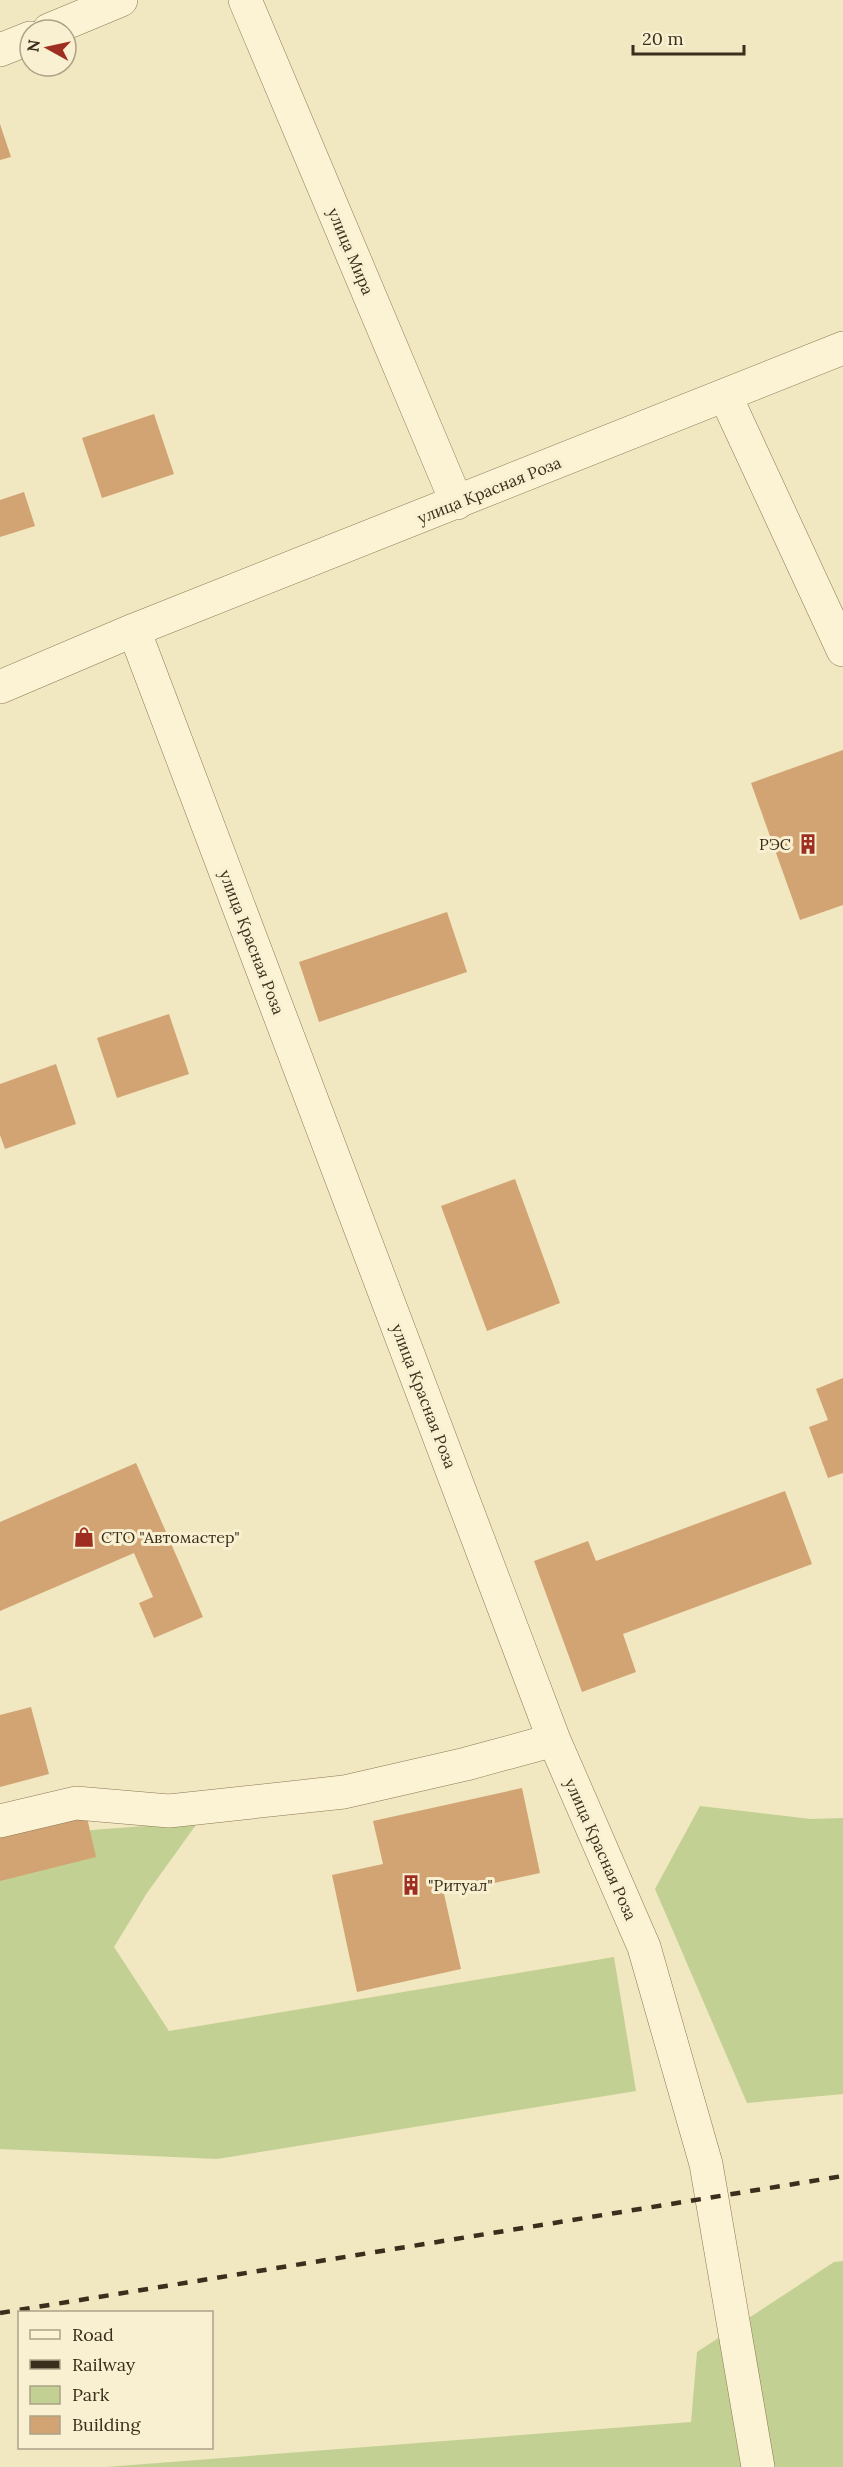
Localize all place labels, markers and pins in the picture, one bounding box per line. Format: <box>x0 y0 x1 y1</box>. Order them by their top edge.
building icon: РЭС <box>796 832 820 856</box>
place label: РЭС <box>759 834 791 854</box>
shop icon: СТО "Автомастер" <box>72 1525 96 1549</box>
place label: СТО "Автомастер" <box>101 1527 240 1547</box>
building icon: "Ритуал" <box>399 1873 423 1897</box>
place label: "Ритуал" <box>428 1875 493 1895</box>

